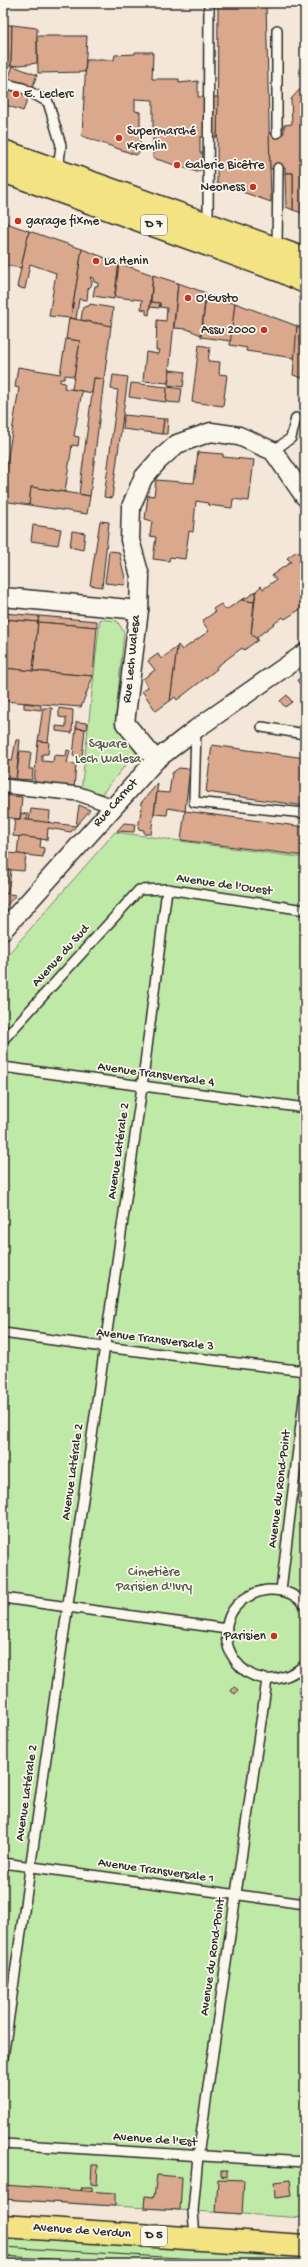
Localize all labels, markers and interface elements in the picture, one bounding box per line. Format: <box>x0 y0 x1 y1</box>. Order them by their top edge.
place label: E. Leclerc <box>24 87 74 102</box>
marker: E. Leclerc <box>11 89 21 99</box>
place label: Supermarché Kremlin <box>127 124 196 154</box>
marker: Supermarché Kremlin <box>114 133 124 143</box>
place label: Galerie Bicêtre <box>185 158 265 173</box>
marker: Galerie Bicêtre <box>172 160 182 170</box>
place label: Neoness <box>201 180 246 195</box>
marker: Neoness <box>248 182 258 192</box>
place label: garage fixme <box>26 214 99 229</box>
road number: D 7 <box>141 215 167 235</box>
marker: garage fixme <box>13 216 23 226</box>
place label: La Henin <box>104 254 149 269</box>
marker: La Henin <box>91 256 101 266</box>
place label: O'Gusto <box>196 291 239 306</box>
marker: O'Gusto <box>183 293 193 303</box>
place label: Assu 2000 <box>201 323 257 338</box>
marker: Assu 2000 <box>259 325 269 335</box>
street label: Rue Lech Walesa <box>120 613 144 704</box>
park label: Square Lech Walesa <box>75 737 142 767</box>
street label: Rue Carnot <box>90 775 143 830</box>
street label: Avenue de l'Ouest <box>175 871 274 899</box>
street label: Avenue du Sud <box>29 921 94 990</box>
street label: Avenue Transversale 4 <box>97 1059 215 1091</box>
street label: Avenue Latérale 2 <box>105 1101 133 1200</box>
street label: Avenue Transversale 3 <box>95 1325 215 1355</box>
street label: Avenue Latérale 2 <box>59 1422 87 1521</box>
street label: Avenue du Rond-Point <box>265 1428 295 1549</box>
park label: Cimetière Parisien d'Ivry <box>115 1565 193 1595</box>
place label: Parisien <box>223 1629 267 1644</box>
marker: Parisien <box>269 1631 279 1641</box>
street label: Avenue Latérale 2 <box>13 1743 41 1842</box>
street label: Avenue Transversale 1 <box>97 1855 215 1887</box>
street label: Avenue du Rond-Point <box>197 1896 229 2017</box>
street label: Avenue de l'Est <box>113 2130 199 2151</box>
street label: Avenue de Verdun <box>33 2220 132 2242</box>
road number: D 5 <box>141 2226 167 2246</box>

